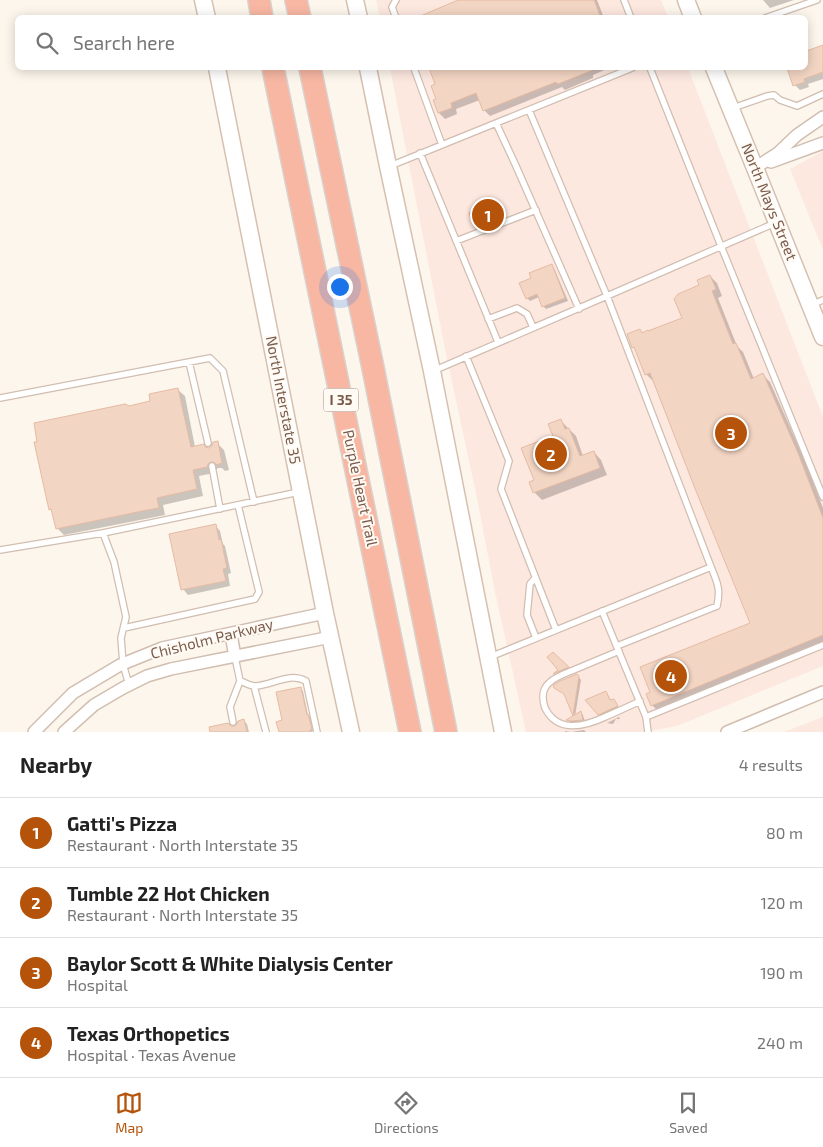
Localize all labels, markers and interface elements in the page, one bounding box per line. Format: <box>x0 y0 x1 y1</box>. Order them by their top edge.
search box <box>15 15 808 70</box>
icon: search <box>33 29 61 57</box>
text: Search here <box>73 31 175 54</box>
street label: North Mays Street <box>738 140 802 263</box>
pin: 1 <box>472 196 504 234</box>
your location <box>327 274 353 300</box>
street label: North Interstate 35 <box>263 334 305 466</box>
road number: I 35 <box>324 388 358 412</box>
pin: 3 <box>715 414 747 452</box>
street label: Purple Heart Trail <box>340 428 382 548</box>
pin: 2 <box>535 435 567 473</box>
street label: Chisholm Parkway <box>148 614 275 662</box>
pin: 4 <box>655 657 687 695</box>
text: Nearby <box>20 752 92 777</box>
text: 4 results <box>739 755 803 774</box>
text: Gatti's Pizza <box>67 812 177 835</box>
text: 1 <box>33 823 39 842</box>
text: 80 m <box>766 823 803 842</box>
text: Restaurant · North Interstate 35 <box>67 835 298 854</box>
text: Tumble 22 Hot Chicken <box>67 882 270 905</box>
text: 2 <box>31 893 41 912</box>
text: 120 m <box>760 893 803 912</box>
text: Restaurant · North Interstate 35 <box>67 905 298 924</box>
text: Baylor Scott & White Dialysis Center <box>67 952 393 975</box>
text: 3 <box>31 963 41 982</box>
text: 190 m <box>760 963 803 982</box>
text: Hospital <box>67 975 128 994</box>
text: Texas Orthopetics <box>67 1022 230 1045</box>
text: 4 <box>31 1033 41 1052</box>
text: 240 m <box>757 1033 803 1052</box>
text: Hospital · Texas Avenue <box>67 1045 236 1064</box>
tab: Map <box>115 1089 143 1136</box>
tab: Directions <box>374 1089 439 1136</box>
tab: Saved <box>669 1089 708 1136</box>

